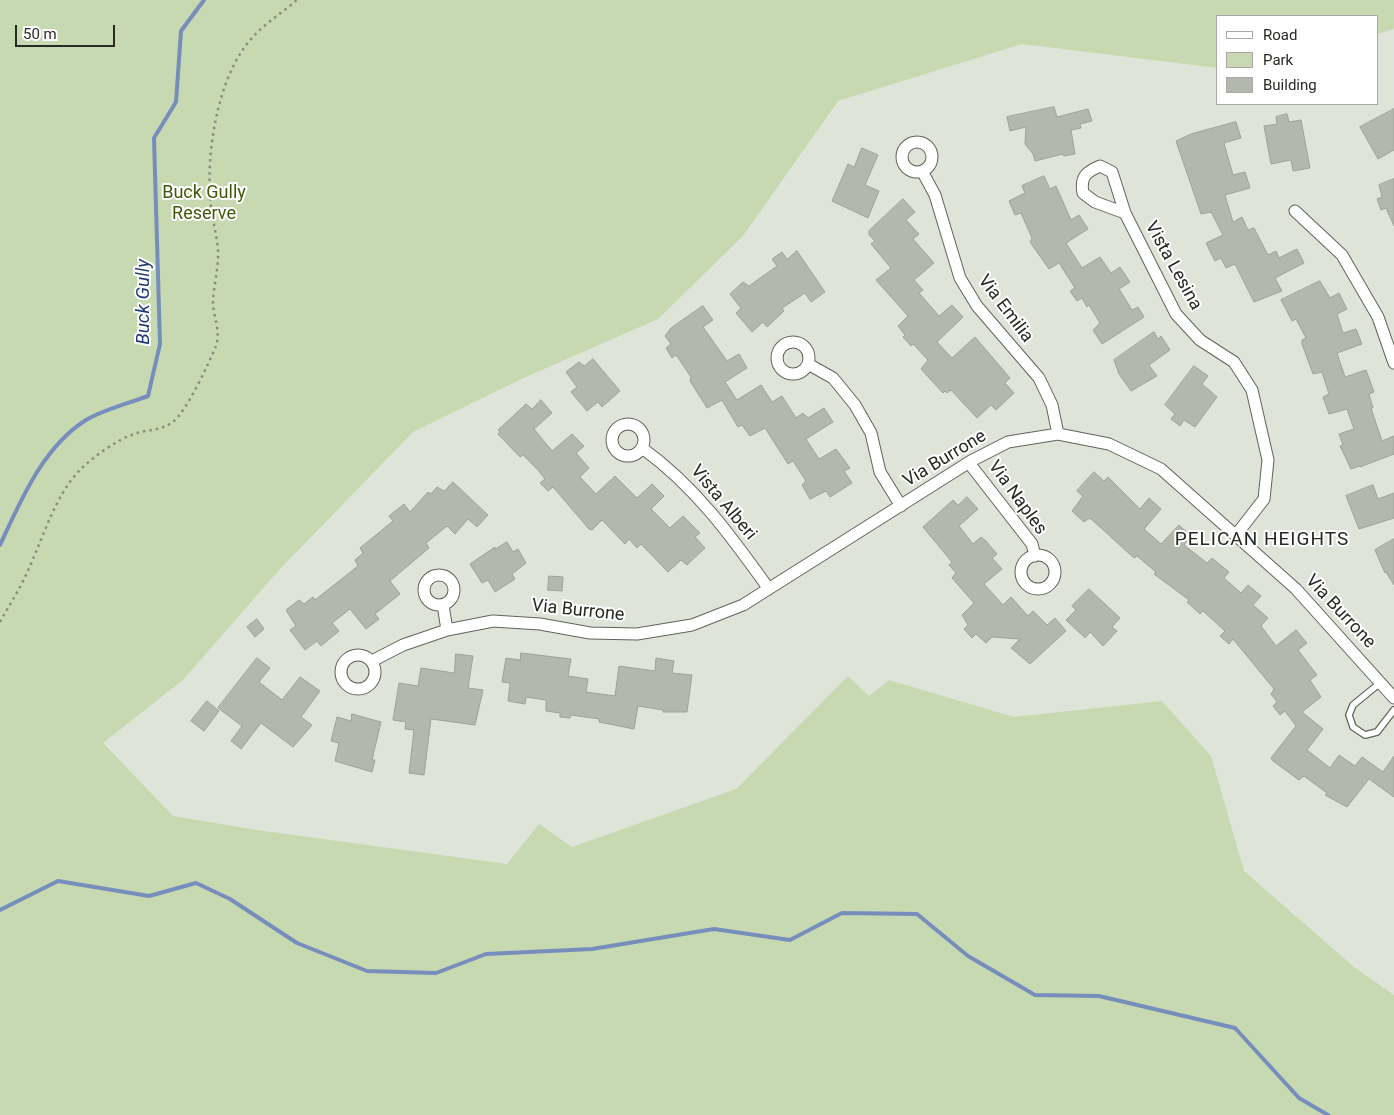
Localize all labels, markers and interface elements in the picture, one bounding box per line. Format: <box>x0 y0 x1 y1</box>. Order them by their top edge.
scale bar <box>18 15 118 47</box>
legend <box>1216 15 1379 105</box>
text: 50 m <box>23 25 57 43</box>
text: Road <box>1263 26 1297 44</box>
text: Park <box>1263 51 1293 69</box>
text: Building <box>1263 76 1317 94</box>
park label: Buck Gully Reserve <box>162 182 246 224</box>
street label: Vista Lesina <box>1140 218 1206 314</box>
water label: Buck Gully <box>133 259 155 345</box>
street label: Via Emilia <box>973 271 1037 347</box>
street label: Via Burrone <box>900 426 990 492</box>
street label: Via Naples <box>983 457 1051 539</box>
street label: Vista Alberi <box>685 461 761 545</box>
district label: PELICAN HEIGHTS <box>1173 529 1351 551</box>
street label: Via Burrone <box>1300 571 1380 653</box>
street label: Via Burrone <box>531 595 625 627</box>

